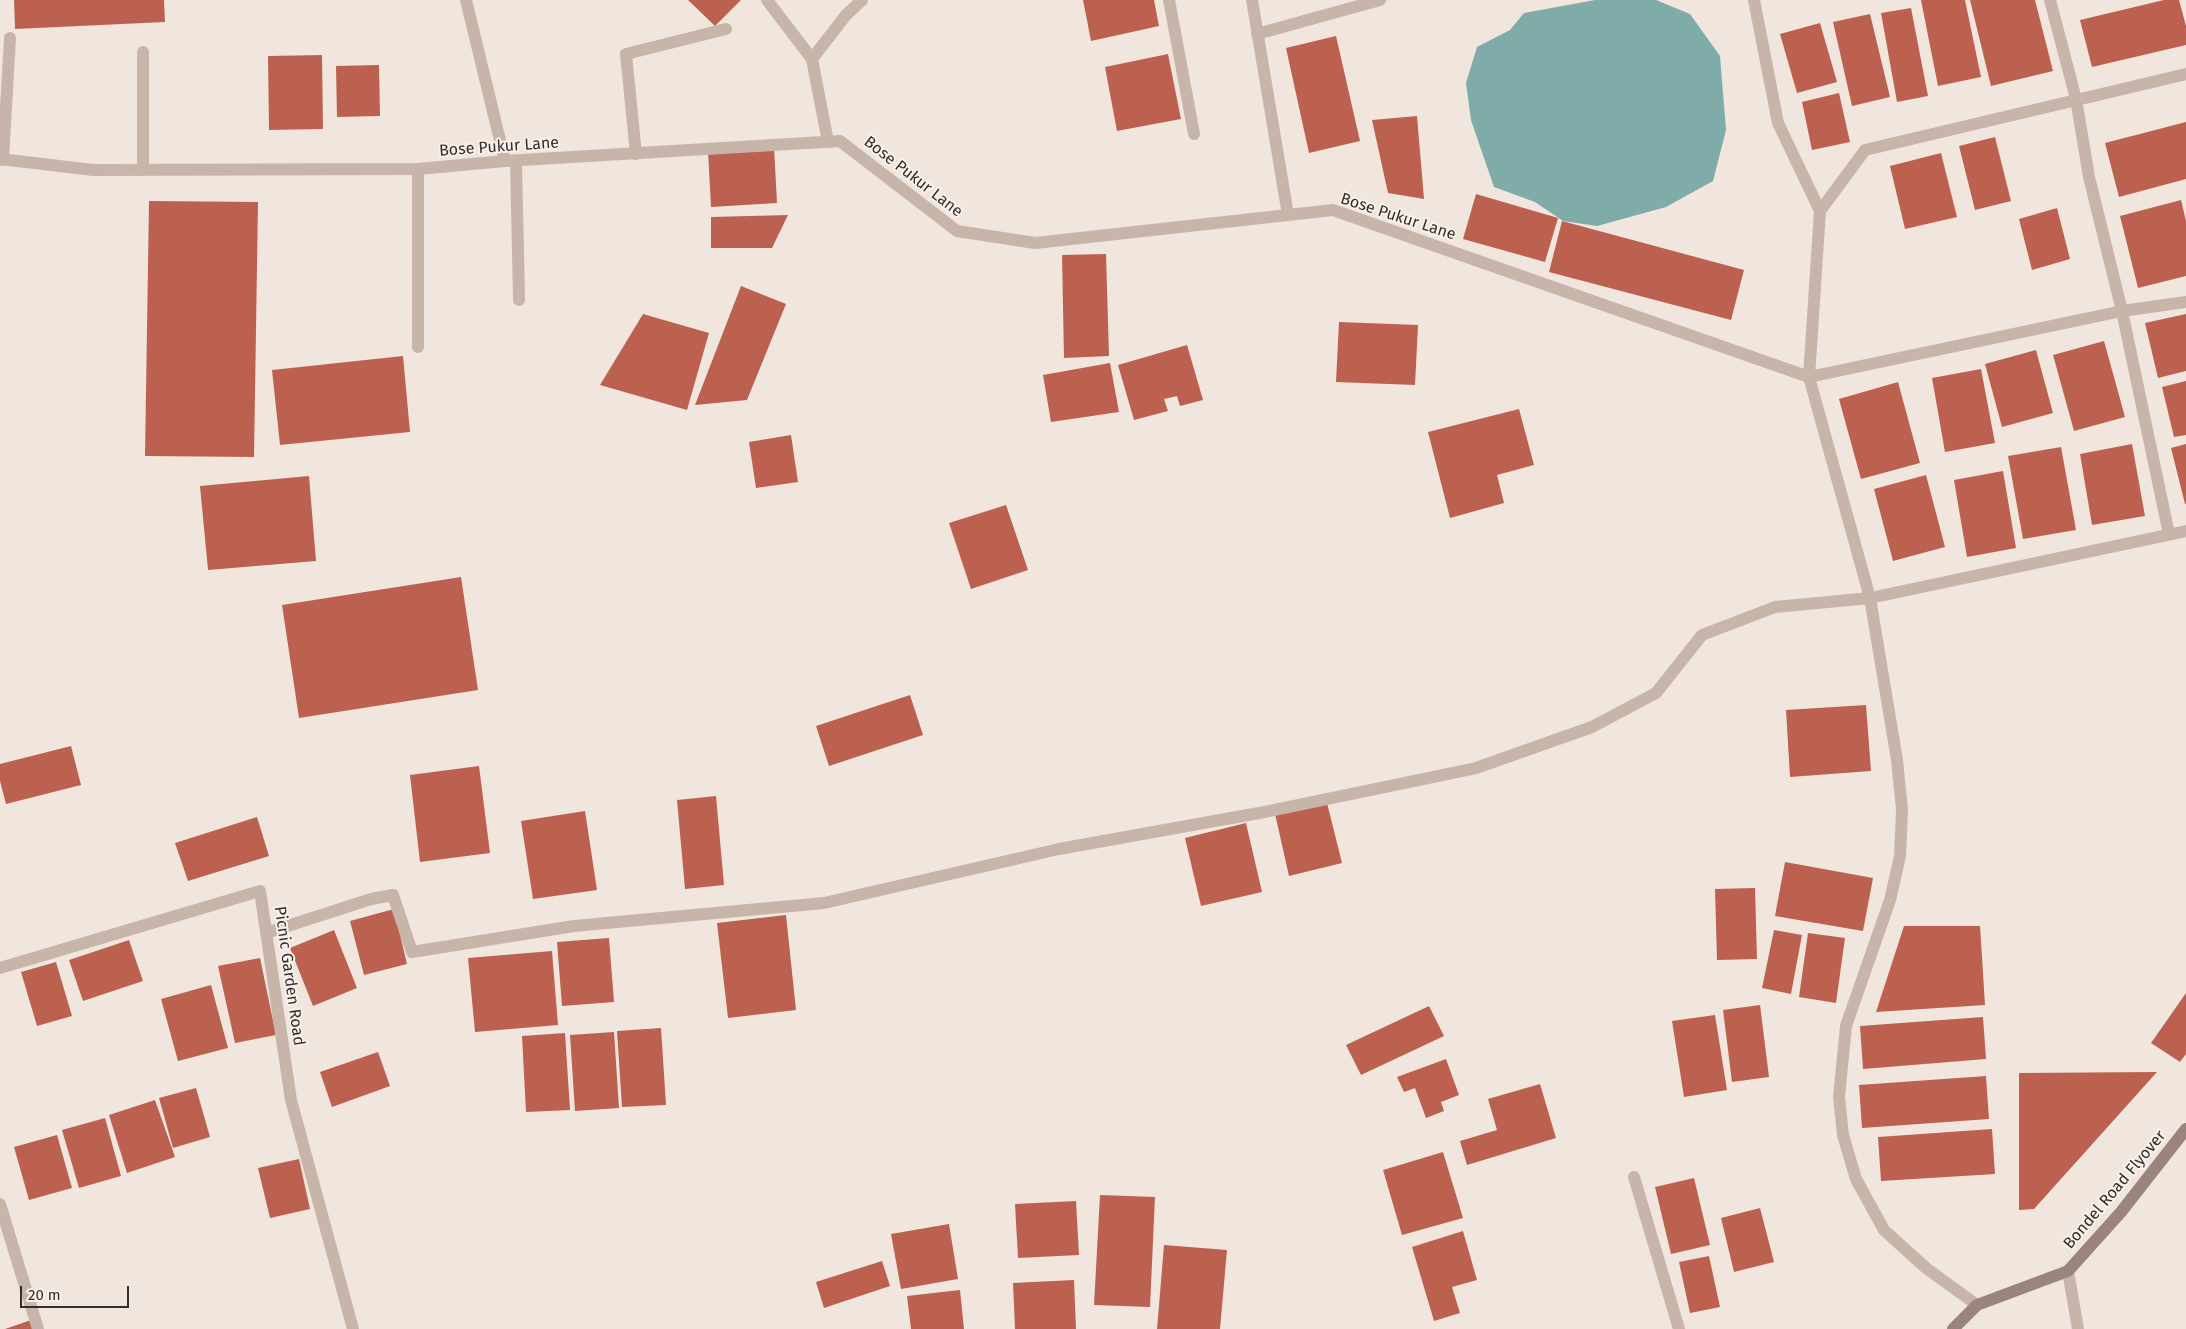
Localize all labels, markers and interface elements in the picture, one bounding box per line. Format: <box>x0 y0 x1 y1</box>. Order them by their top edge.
street label: Bose Pukur Lane <box>860 132 966 222</box>
street label: Bose Pukur Lane <box>438 133 560 161</box>
street label: Bose Pukur Lane <box>1338 189 1458 245</box>
street label: Picnic Garden Road <box>270 905 308 1047</box>
street label: Bondel Road Flyover <box>2060 1127 2170 1253</box>
scale bar <box>22 1276 131 1308</box>
text: 20 m <box>28 1286 61 1304</box>

